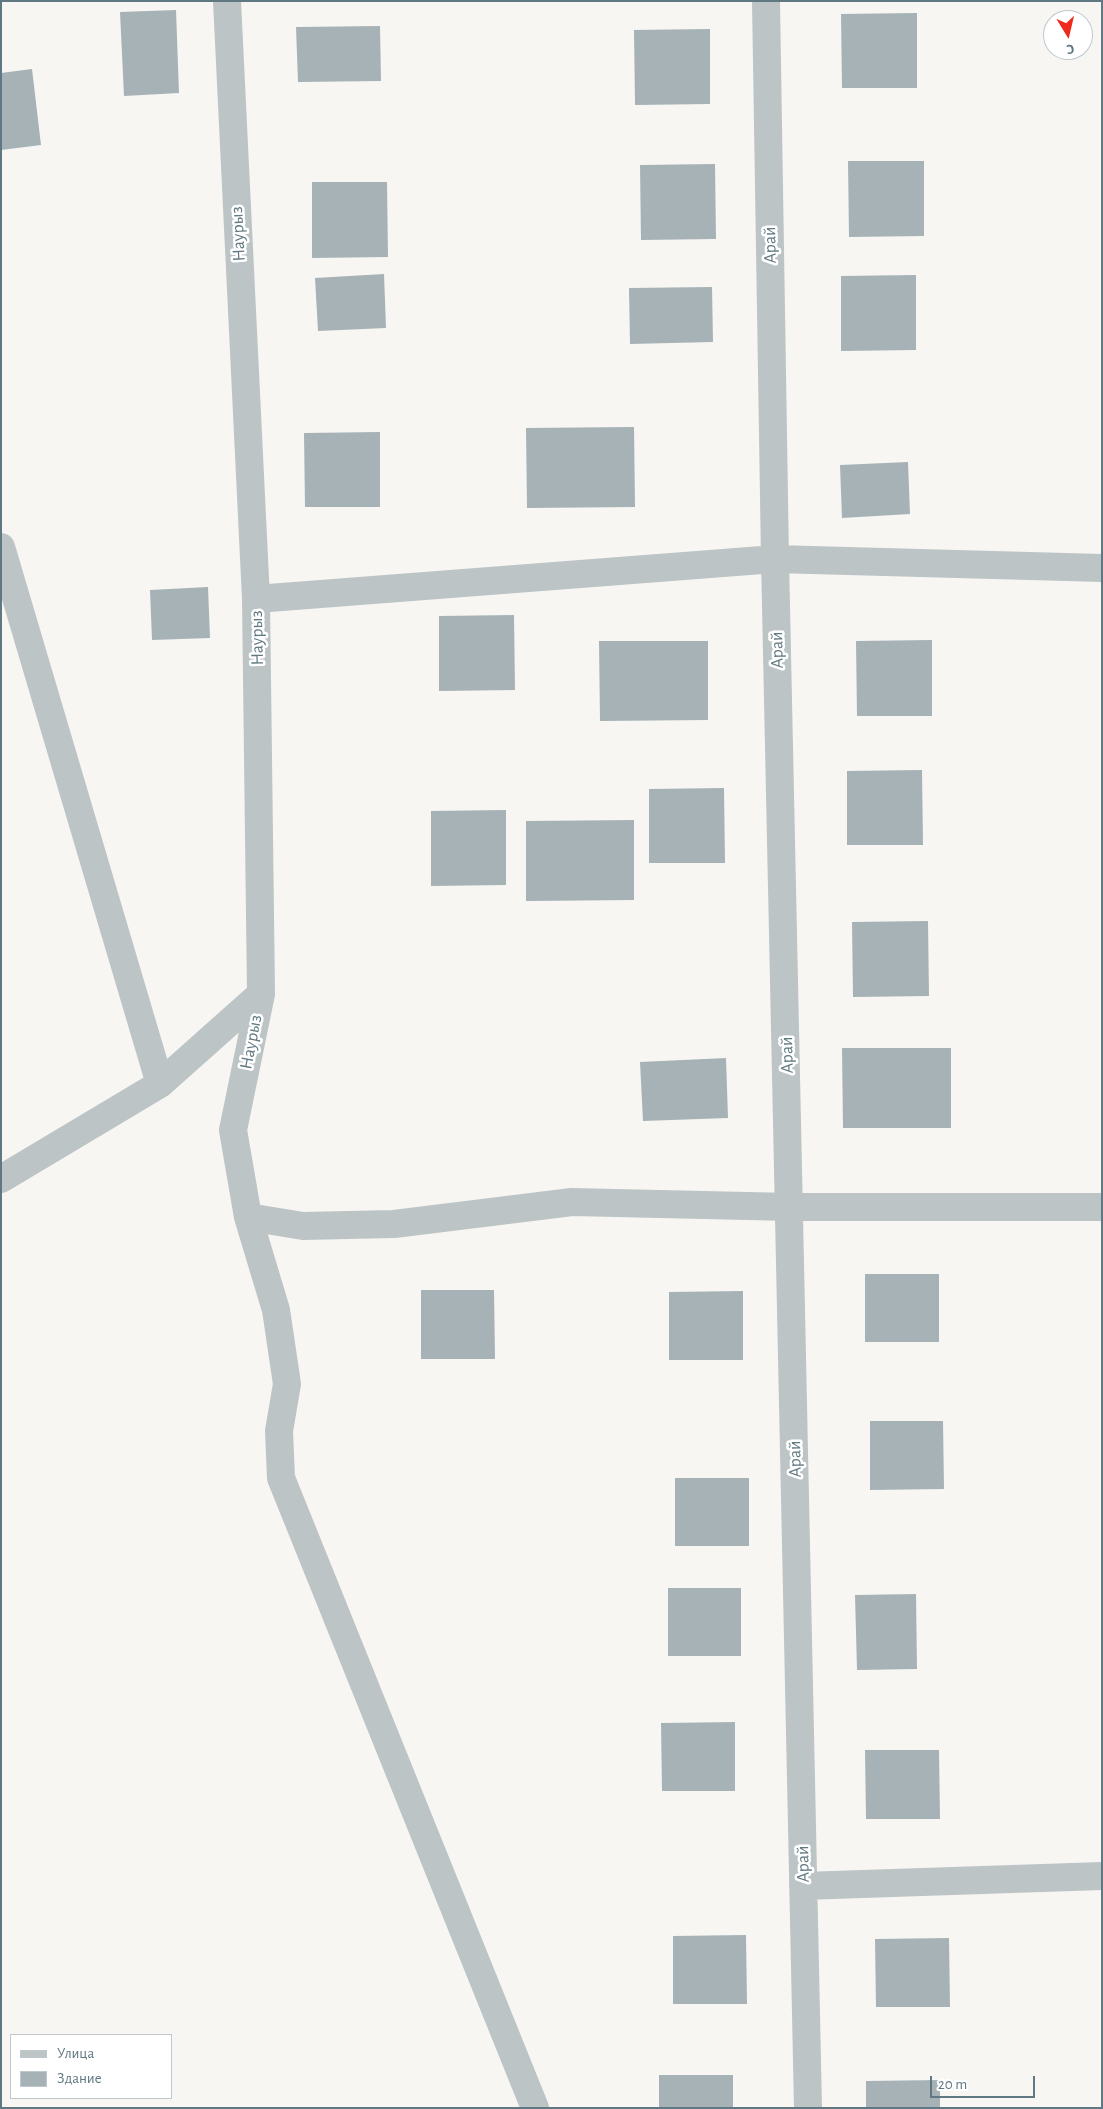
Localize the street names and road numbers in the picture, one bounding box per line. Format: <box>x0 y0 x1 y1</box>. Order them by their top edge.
street label: Наурыз <box>226 206 250 262</box>
street label: Арай <box>759 226 781 264</box>
street label: Наурыз <box>246 610 268 666</box>
street label: Арай <box>766 631 788 669</box>
street label: Наурыз <box>235 1013 267 1071</box>
street label: Арай <box>776 1036 798 1074</box>
street label: Арай <box>784 1440 806 1478</box>
street label: Арай <box>792 1845 814 1883</box>

